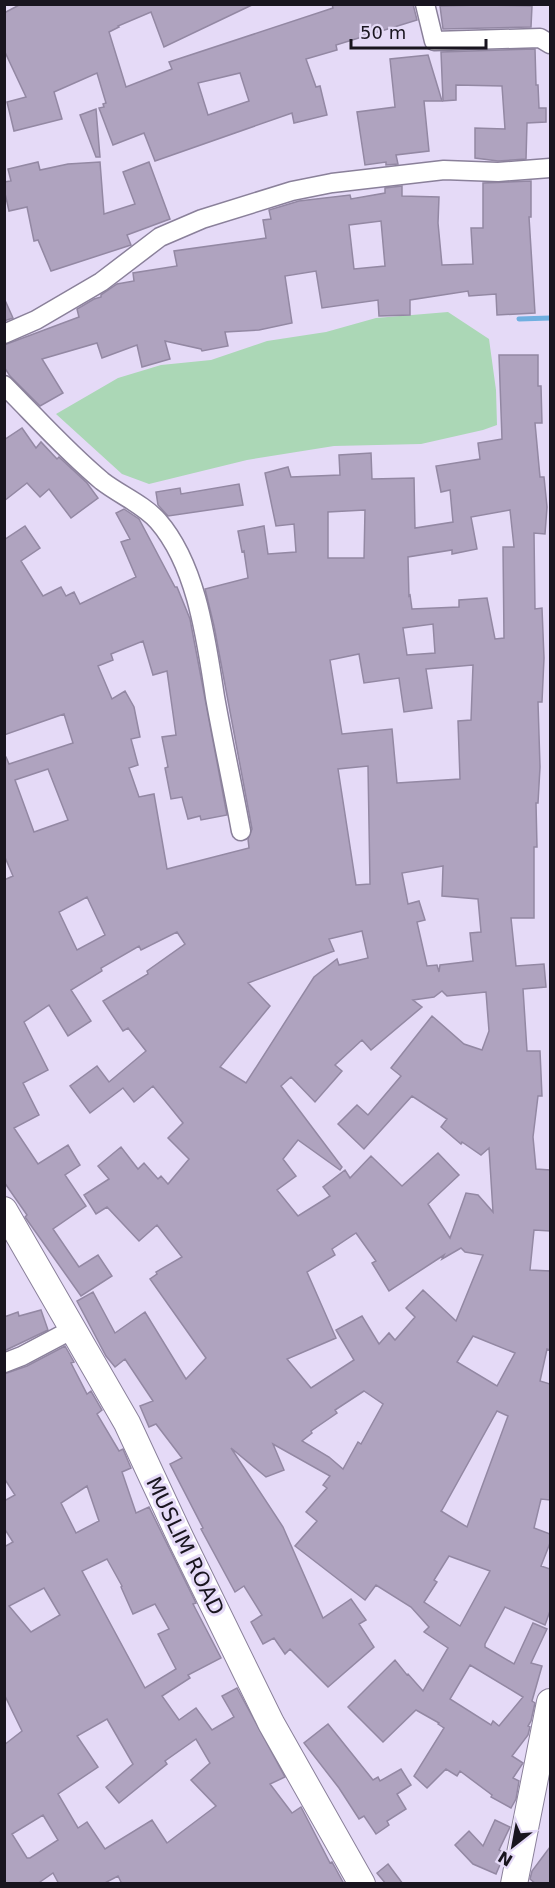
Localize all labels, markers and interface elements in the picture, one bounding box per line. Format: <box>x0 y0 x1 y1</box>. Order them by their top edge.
scale bar <box>351 12 486 50</box>
text: 50 m <box>360 22 406 43</box>
street label: MUSLIM ROAD <box>141 1473 229 1619</box>
north arrow <box>483 1816 543 1876</box>
text: N <box>495 1847 516 1870</box>

